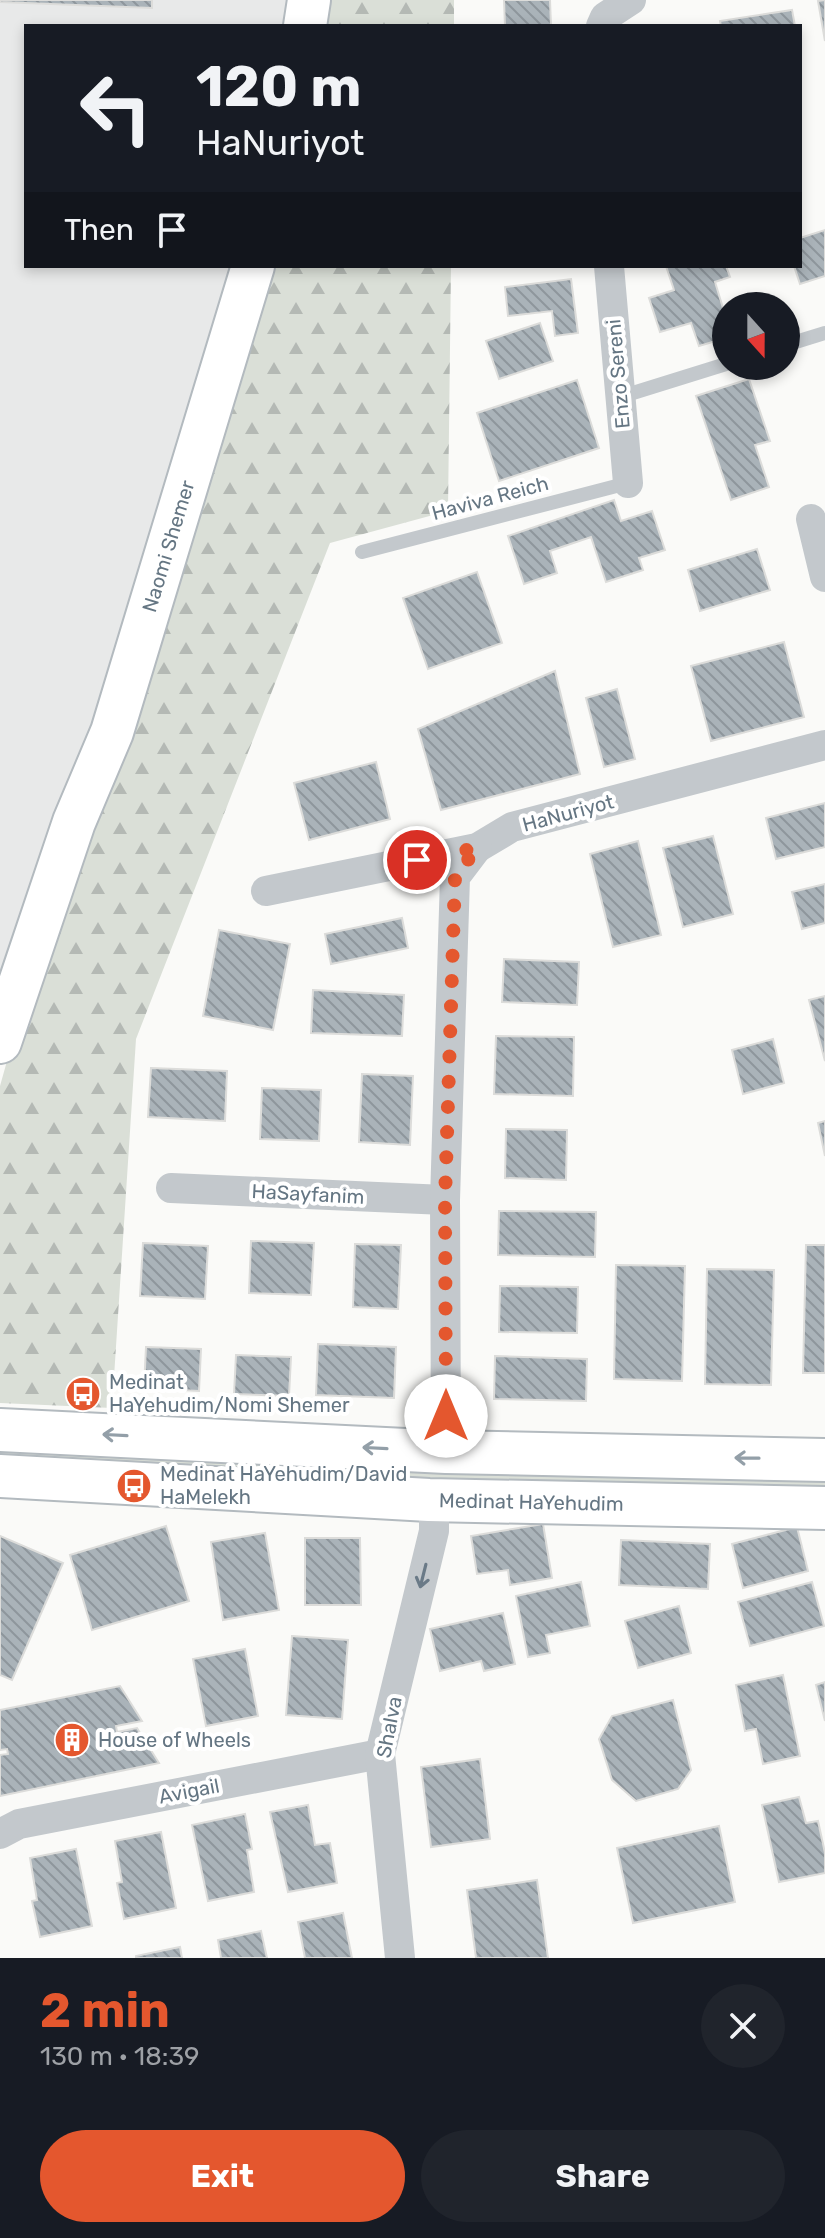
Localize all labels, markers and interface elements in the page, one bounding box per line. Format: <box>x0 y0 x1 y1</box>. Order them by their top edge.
text: 120 m <box>196 54 362 120</box>
icon: left <box>64 56 168 160</box>
text: HaNuriyot <box>196 121 364 164</box>
icon: arrive <box>150 208 194 252</box>
text: Then <box>64 212 134 248</box>
north arrow <box>712 292 800 380</box>
map controls <box>712 292 800 380</box>
street label: Enzo Sereni <box>601 318 635 430</box>
street label: Haviva Reich <box>429 471 551 525</box>
street label: Naomi Shemer <box>137 477 200 615</box>
street label: HaNuriyot <box>520 789 616 837</box>
pin <box>383 826 451 894</box>
icon: arrive <box>395 838 439 882</box>
street label: HaSayfanim <box>251 1179 365 1209</box>
place label: Medinat HaYehudim/Nomi Shemer <box>109 1370 350 1417</box>
position arrow <box>404 1374 488 1458</box>
bus stop icon: Medinat HaYehudim/Nomi Shemer <box>64 1375 102 1413</box>
one-way arrow <box>103 1428 129 1443</box>
one-way arrow <box>362 1441 389 1456</box>
one-way arrow <box>734 1450 761 1466</box>
place label: Medinat HaYehudim/David HaMelekh <box>160 1462 407 1509</box>
bus stop icon: Medinat HaYehudim/David HaMelekh <box>115 1467 153 1505</box>
street label: Medinat HaYehudim <box>439 1488 624 1516</box>
one-way arrow <box>415 1563 430 1588</box>
street label: Shalva <box>371 1694 407 1760</box>
building icon: House of Wheels <box>53 1721 91 1759</box>
place label: House of Wheels <box>98 1728 251 1752</box>
street label: Avigail <box>157 1773 221 1809</box>
text: 2 min <box>40 1982 170 2039</box>
button: close <box>701 1984 785 2068</box>
text: 130 m · 18:39 <box>40 2041 199 2072</box>
button: Exit <box>40 2130 405 2222</box>
button: Share <box>421 2130 785 2222</box>

